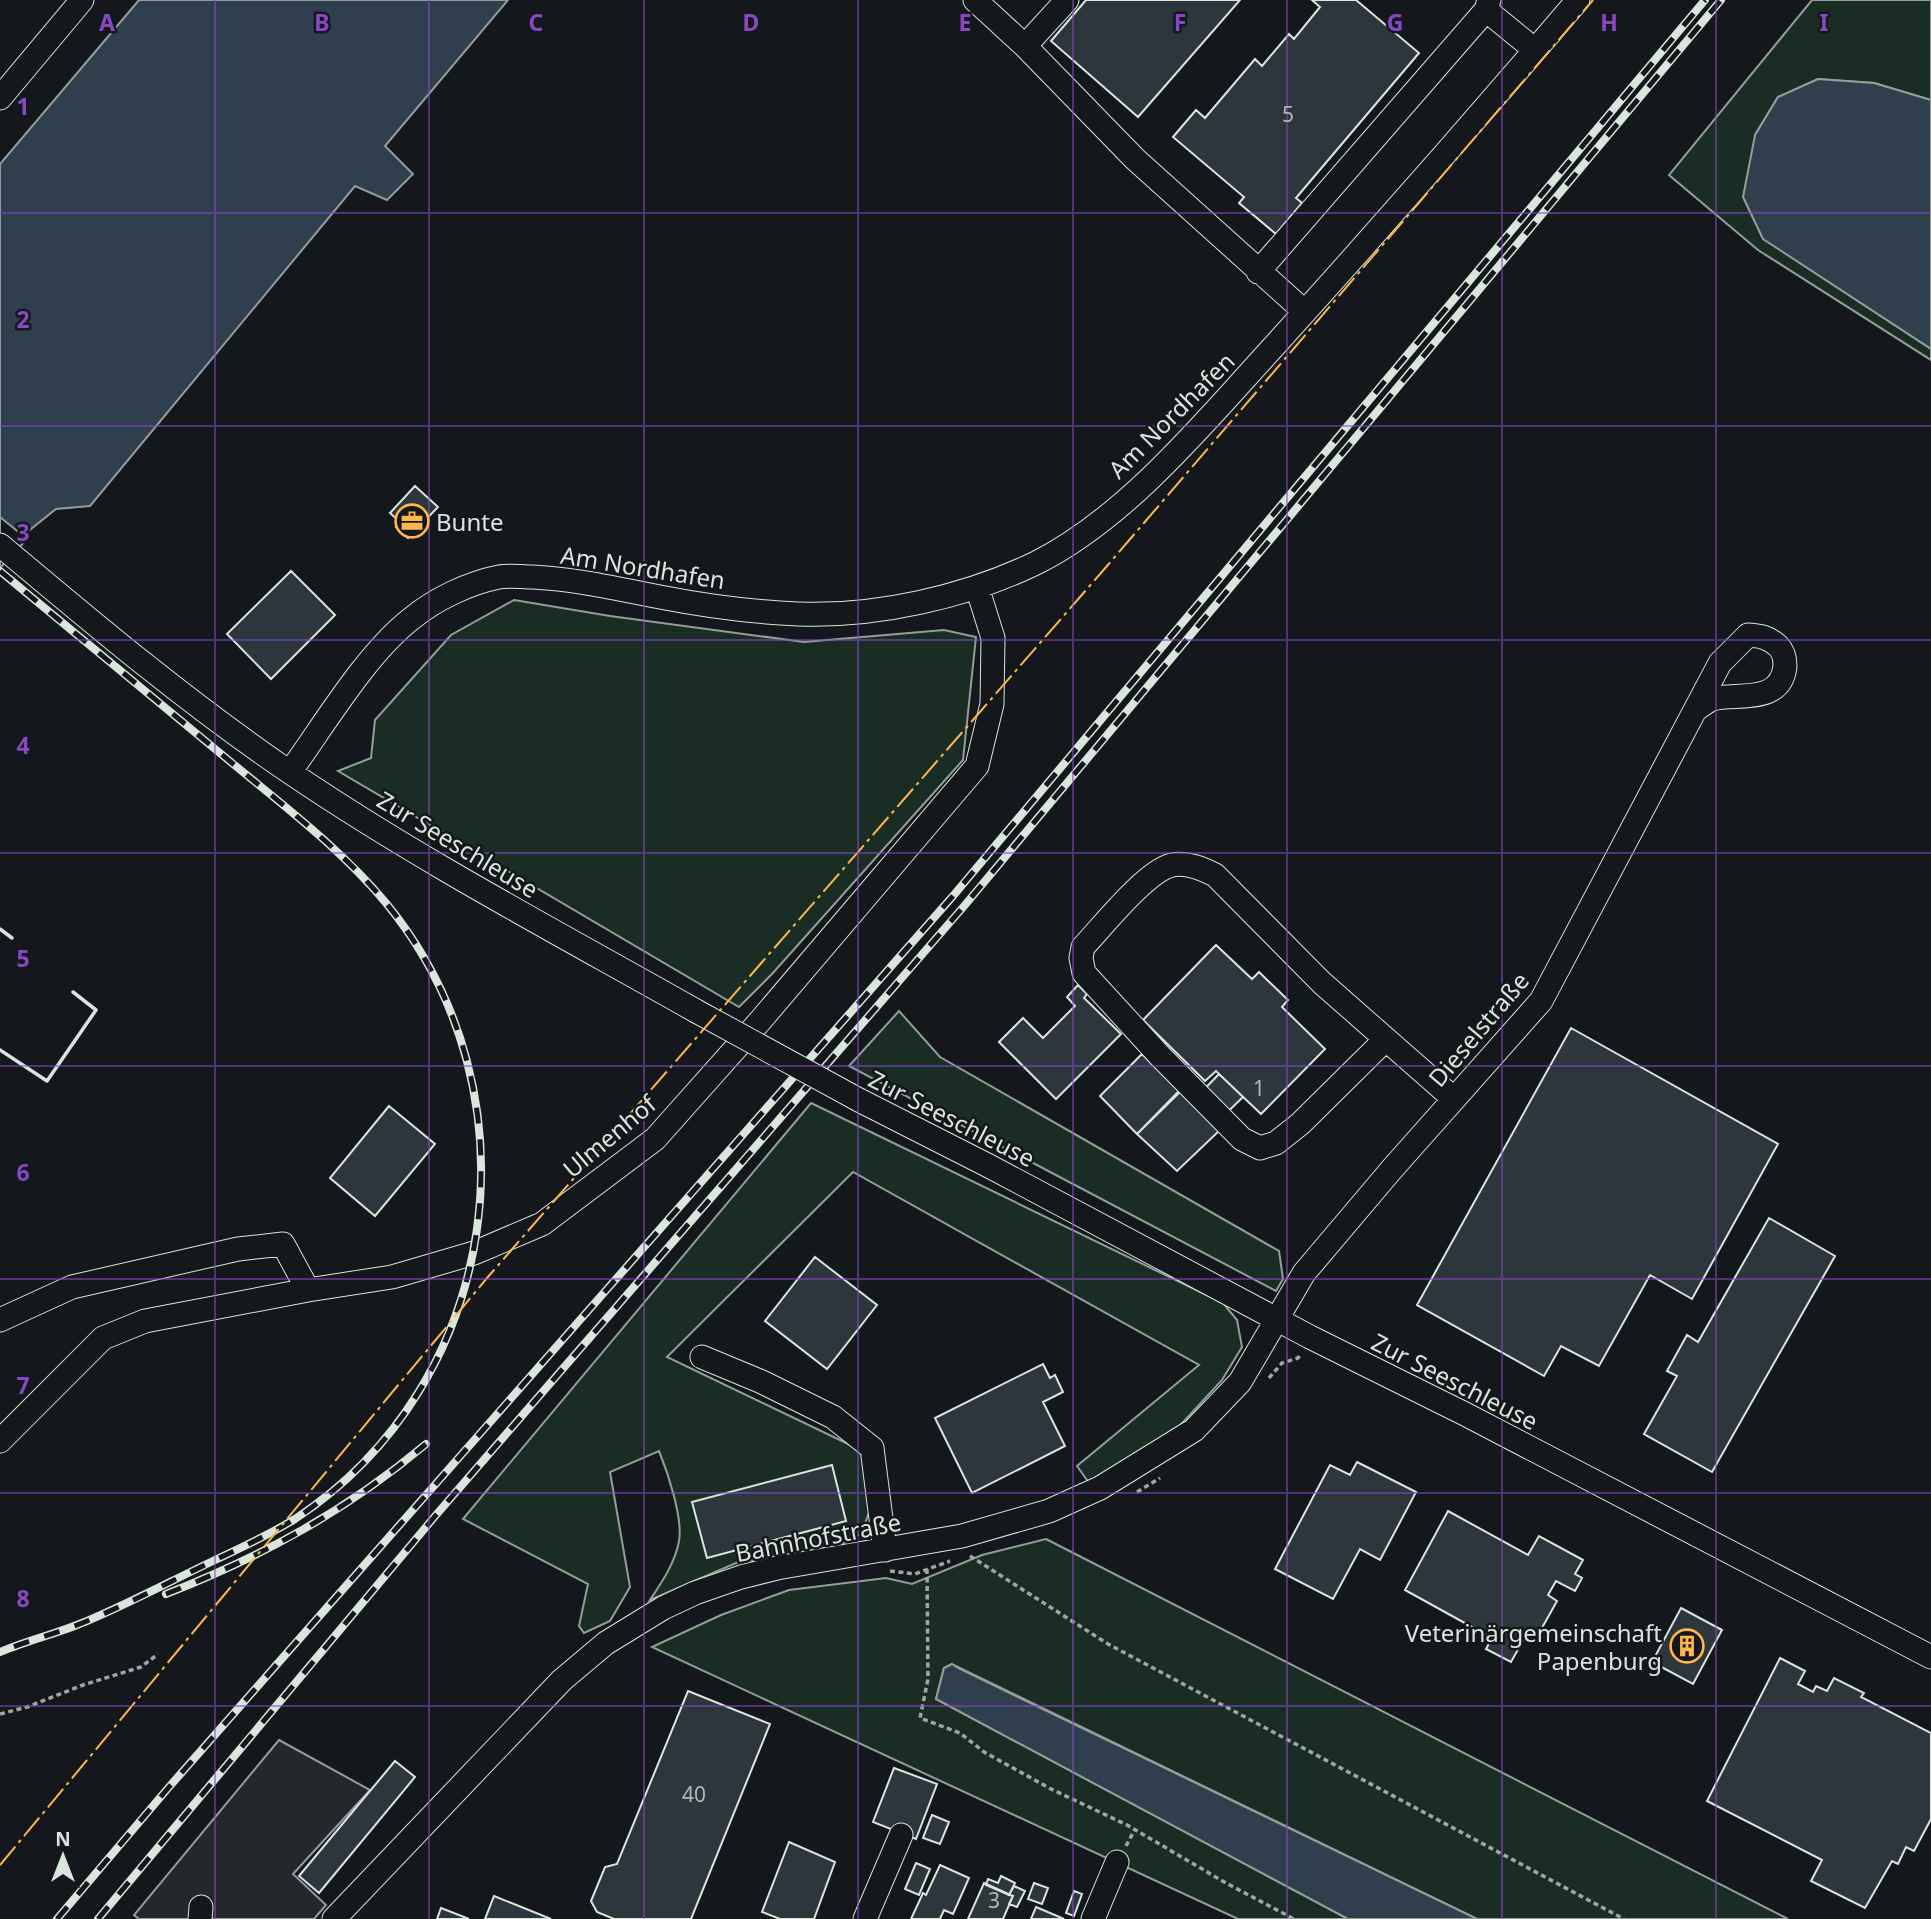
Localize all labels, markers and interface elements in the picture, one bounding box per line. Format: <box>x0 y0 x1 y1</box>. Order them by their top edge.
text: A <box>99 6 115 38</box>
text: B <box>314 6 330 38</box>
text: C <box>529 6 544 38</box>
text: D <box>743 6 759 38</box>
text: E <box>959 6 971 38</box>
text: F <box>1174 6 1186 38</box>
text: G <box>1387 6 1403 38</box>
text: H <box>1600 6 1618 38</box>
text: I <box>1820 6 1829 38</box>
text: 1 <box>16 90 30 122</box>
house number: 5 <box>1282 100 1294 128</box>
text: 2 <box>16 303 30 335</box>
street label: Am Nordhafen <box>1101 345 1241 485</box>
office icon: Bunte <box>393 502 431 540</box>
place label: Bunte <box>436 505 503 538</box>
text: 3 <box>16 516 30 548</box>
street label: Am Nordhafen <box>558 538 728 596</box>
text: 4 <box>16 729 30 761</box>
street label: Zur Seeschleuse <box>371 783 545 905</box>
text: 5 <box>16 942 30 974</box>
street label: Dieselstraße <box>1420 965 1536 1093</box>
street label: Zur Seeschleuse <box>863 1062 1041 1174</box>
house number: 1 <box>1253 1074 1265 1102</box>
street label: Ulmenhof <box>555 1086 664 1185</box>
text: 6 <box>16 1156 30 1188</box>
street label: Zur Seeschleuse <box>1366 1325 1544 1437</box>
text: 7 <box>16 1369 30 1401</box>
street label: Bahnhofstraße <box>732 1505 904 1569</box>
text: 8 <box>16 1582 30 1614</box>
place label: Veterinärgemeinschaft Papenburg <box>1405 1616 1662 1677</box>
building icon: Veterinärgemeinschaft Papenburg <box>1668 1627 1706 1665</box>
house number: 40 <box>682 1780 706 1808</box>
north arrow <box>28 1821 98 1891</box>
text: N <box>55 1826 71 1852</box>
house number: 3 <box>988 1886 1000 1914</box>

